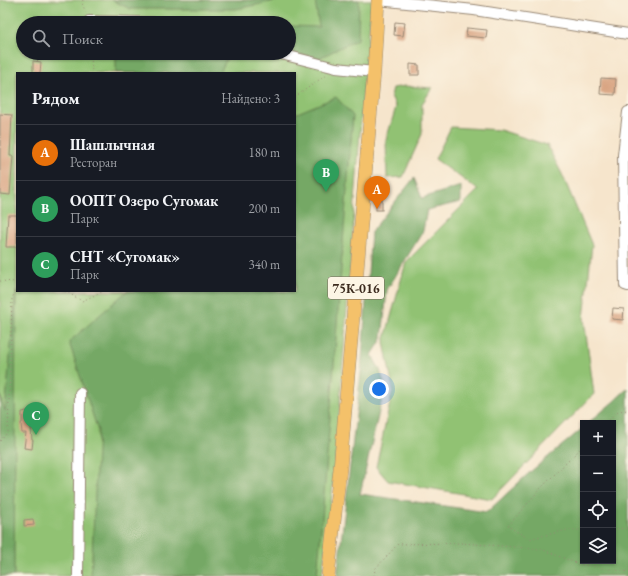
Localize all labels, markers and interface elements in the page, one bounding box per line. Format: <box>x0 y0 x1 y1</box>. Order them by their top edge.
search box <box>16 16 296 60</box>
icon: search <box>30 27 52 49</box>
text: Поиск <box>62 29 103 48</box>
text: Рядом <box>32 87 80 109</box>
text: Найдено: 3 <box>221 90 280 107</box>
text: Шашлычная <box>70 135 155 154</box>
text: A <box>40 144 50 161</box>
text: 180 m <box>249 144 280 161</box>
text: Ресторан <box>70 154 117 171</box>
pin: B <box>313 159 339 192</box>
pin: A <box>364 176 390 209</box>
text: ООПТ Озеро Сугомак <box>70 191 218 210</box>
text: B <box>41 200 49 217</box>
text: 200 m <box>249 200 280 217</box>
text: Парк <box>70 210 99 227</box>
text: СНТ «Сугомак» <box>70 247 180 266</box>
text: C <box>40 256 50 273</box>
text: 340 m <box>249 256 280 273</box>
text: Парк <box>70 266 99 283</box>
road number: 75К-016 <box>328 277 384 299</box>
your location <box>369 379 389 399</box>
pin: C <box>23 402 49 435</box>
map controls <box>580 420 616 564</box>
button: + <box>580 420 616 456</box>
button: − <box>580 456 616 492</box>
button: locate <box>580 492 616 528</box>
button: layers <box>580 528 616 564</box>

